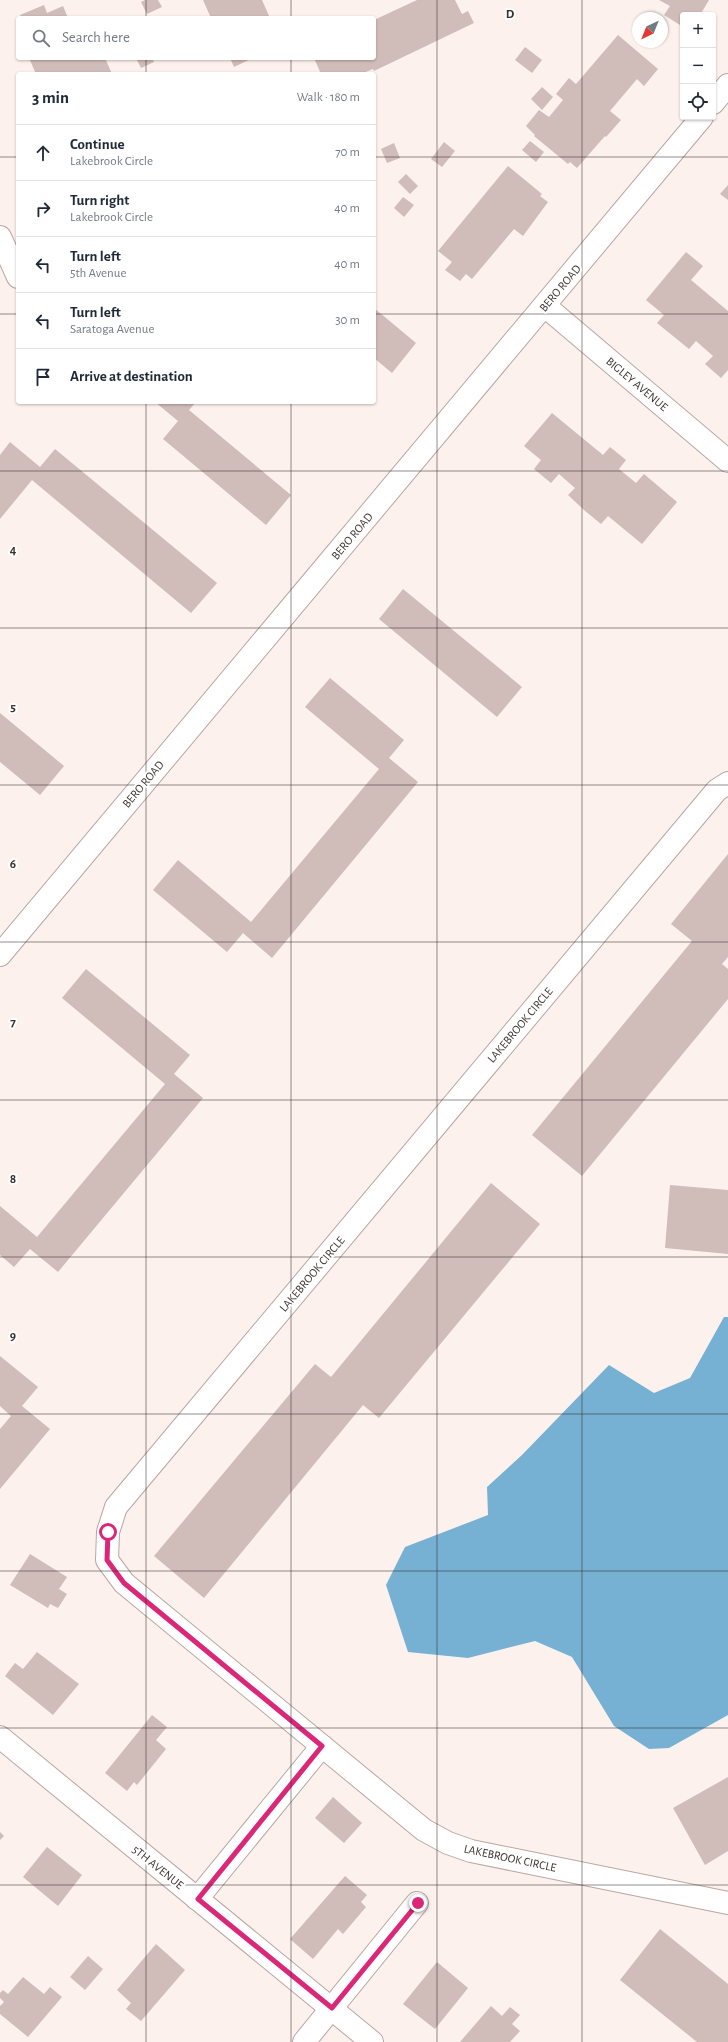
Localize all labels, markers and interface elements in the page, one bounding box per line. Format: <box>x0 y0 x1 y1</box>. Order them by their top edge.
text: D <box>506 8 515 21</box>
north arrow <box>632 12 668 48</box>
map controls <box>680 12 716 120</box>
button: + <box>680 12 716 48</box>
search box <box>16 16 376 60</box>
icon: search <box>30 27 52 49</box>
text: Search here <box>62 30 130 45</box>
button: − <box>680 48 716 84</box>
button: locate <box>680 84 716 120</box>
text: 3 min <box>32 89 69 106</box>
text: Walk · 180 m <box>297 91 360 104</box>
text: Continue <box>70 137 125 152</box>
icon: ahead <box>32 142 54 164</box>
text: 70 m <box>335 146 360 159</box>
text: Lakebrook Circle <box>70 155 153 168</box>
text: Turn right <box>70 193 129 208</box>
icon: right <box>32 198 54 220</box>
text: 40 m <box>334 202 360 215</box>
text: Lakebrook Circle <box>70 211 153 224</box>
text: Turn left <box>70 249 121 264</box>
icon: left <box>32 254 54 276</box>
text: 40 m <box>334 258 360 271</box>
street label: BERO ROAD <box>537 262 583 314</box>
text: 5th Avenue <box>70 267 126 280</box>
text: Turn left <box>70 305 121 320</box>
icon: left <box>32 310 54 332</box>
text: 30 m <box>335 314 360 327</box>
text: Saratoga Avenue <box>70 323 154 336</box>
street label: BIGLEY AVENUE <box>604 355 670 413</box>
icon: arrive <box>32 366 54 388</box>
text: Arrive at destination <box>70 369 193 384</box>
street label: BERO ROAD <box>329 510 375 562</box>
text: 4 <box>10 544 17 557</box>
text: 5 <box>10 701 16 714</box>
street label: BERO ROAD <box>120 758 166 810</box>
text: 6 <box>10 858 16 871</box>
street label: LAKEBROOK CIRCLE <box>485 985 555 1065</box>
text: 7 <box>10 1016 16 1029</box>
text: 8 <box>10 1173 16 1186</box>
street label: LAKEBROOK CIRCLE <box>277 1234 347 1314</box>
text: 9 <box>10 1330 16 1343</box>
route start <box>99 1523 117 1541</box>
street label: LAKEBROOK CIRCLE <box>463 1842 557 1874</box>
street label: 5TH AVENUE <box>130 1843 186 1891</box>
route end <box>409 1894 427 1912</box>

